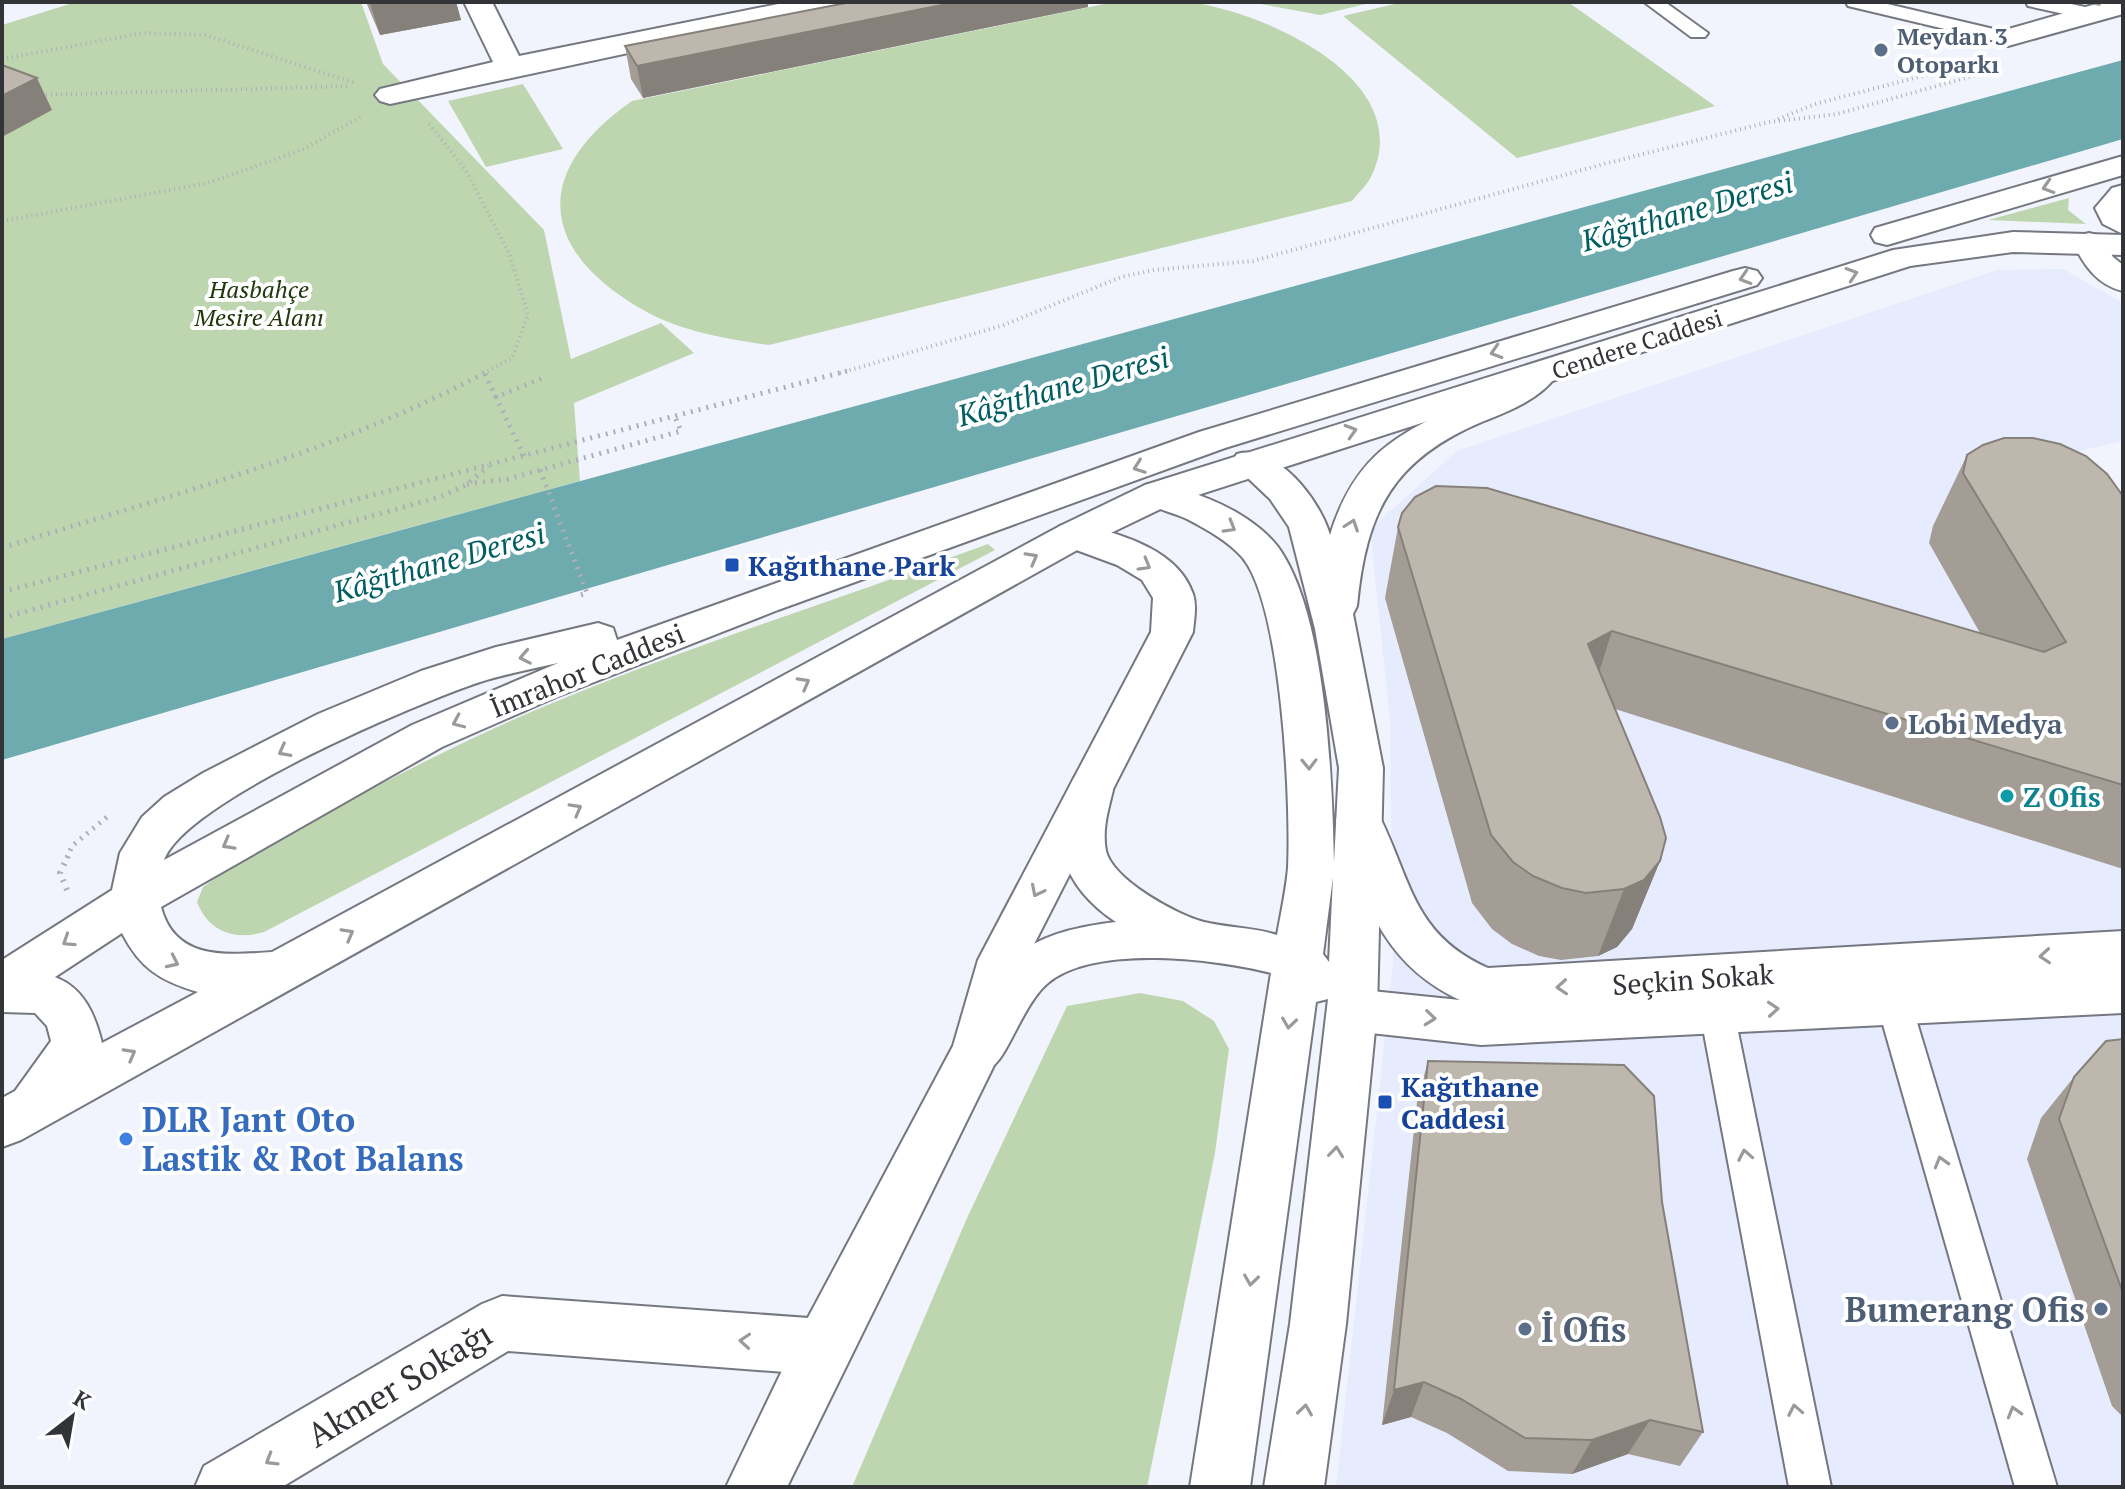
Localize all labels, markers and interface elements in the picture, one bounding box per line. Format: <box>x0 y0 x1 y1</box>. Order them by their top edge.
place label: Meydan 3 Otoparkı <box>1897 20 2008 80</box>
marker: Meydan 3 Otoparkı <box>1872 41 1890 59</box>
water label: Kâğıthane Deresi <box>1576 162 1798 261</box>
one-way arrow <box>2042 178 2056 194</box>
one-way arrow <box>1844 268 1858 284</box>
one-way arrow <box>1739 269 1753 285</box>
park label: Hasbahçe Mesire Alanı <box>193 273 324 333</box>
street label: Cendere Caddesi <box>1548 301 1726 387</box>
water label: Kâğıthane Deresi <box>952 337 1174 436</box>
one-way arrow <box>1490 343 1504 359</box>
one-way arrow <box>1344 424 1358 440</box>
one-way arrow <box>1132 457 1146 473</box>
water label: Kâğıthane Deresi <box>328 513 550 612</box>
one-way arrow <box>1221 517 1235 533</box>
one-way arrow <box>1342 518 1359 532</box>
place label: Kağıthane Park <box>748 547 956 584</box>
one-way arrow <box>1023 552 1037 568</box>
one-way arrow <box>1136 555 1151 571</box>
marker: Kağıthane Park <box>723 556 741 574</box>
street label: İmrahor Caddesi <box>484 614 690 726</box>
one-way arrow <box>518 647 532 664</box>
one-way arrow <box>796 678 810 693</box>
place label: Lobi Medya <box>1908 705 2063 742</box>
one-way arrow <box>452 713 466 729</box>
marker: Lobi Medya <box>1883 714 1901 732</box>
one-way arrow <box>277 741 292 756</box>
one-way arrow <box>1301 758 1318 771</box>
place label: Z Ofis <box>2023 778 2101 815</box>
marker: Z Ofis <box>1998 787 2016 805</box>
one-way arrow <box>568 803 582 818</box>
one-way arrow <box>222 835 237 850</box>
one-way arrow <box>1032 883 1047 898</box>
one-way arrow <box>339 928 354 944</box>
one-way arrow <box>63 932 77 947</box>
one-way arrow <box>2038 947 2051 964</box>
one-way arrow <box>165 952 180 968</box>
street label: Seçkin Sokak <box>1611 955 1776 1003</box>
one-way arrow <box>1555 978 1568 995</box>
one-way arrow <box>1767 1001 1780 1018</box>
one-way arrow <box>1424 1010 1437 1027</box>
one-way arrow <box>1281 1016 1298 1030</box>
one-way arrow <box>121 1048 135 1064</box>
place label: Kağıthane Caddesi <box>1401 1068 1539 1137</box>
marker: Kağıthane Caddesi <box>1376 1093 1394 1111</box>
place label: DLR Jant Oto Lastik & Rot Balans <box>142 1097 464 1181</box>
marker: DLR Jant Oto Lastik & Rot Balans <box>117 1130 135 1148</box>
one-way arrow <box>1328 1145 1345 1158</box>
one-way arrow <box>1737 1149 1754 1163</box>
one-way arrow <box>1934 1156 1950 1170</box>
one-way arrow <box>1243 1273 1260 1287</box>
place label: Bumerang Ofis <box>1845 1287 2085 1332</box>
marker: Bumerang Ofis <box>2092 1300 2110 1318</box>
place label: İ Ofis <box>1541 1307 1626 1352</box>
street label: Akmer Sokağı <box>298 1311 500 1457</box>
marker: İ Ofis <box>1516 1320 1534 1338</box>
one-way arrow <box>738 1333 751 1350</box>
north arrow <box>32 1377 112 1457</box>
text: K <box>68 1383 97 1416</box>
one-way arrow <box>1296 1403 1313 1417</box>
one-way arrow <box>1787 1404 1804 1418</box>
one-way arrow <box>2007 1406 2023 1420</box>
one-way arrow <box>265 1450 280 1465</box>

